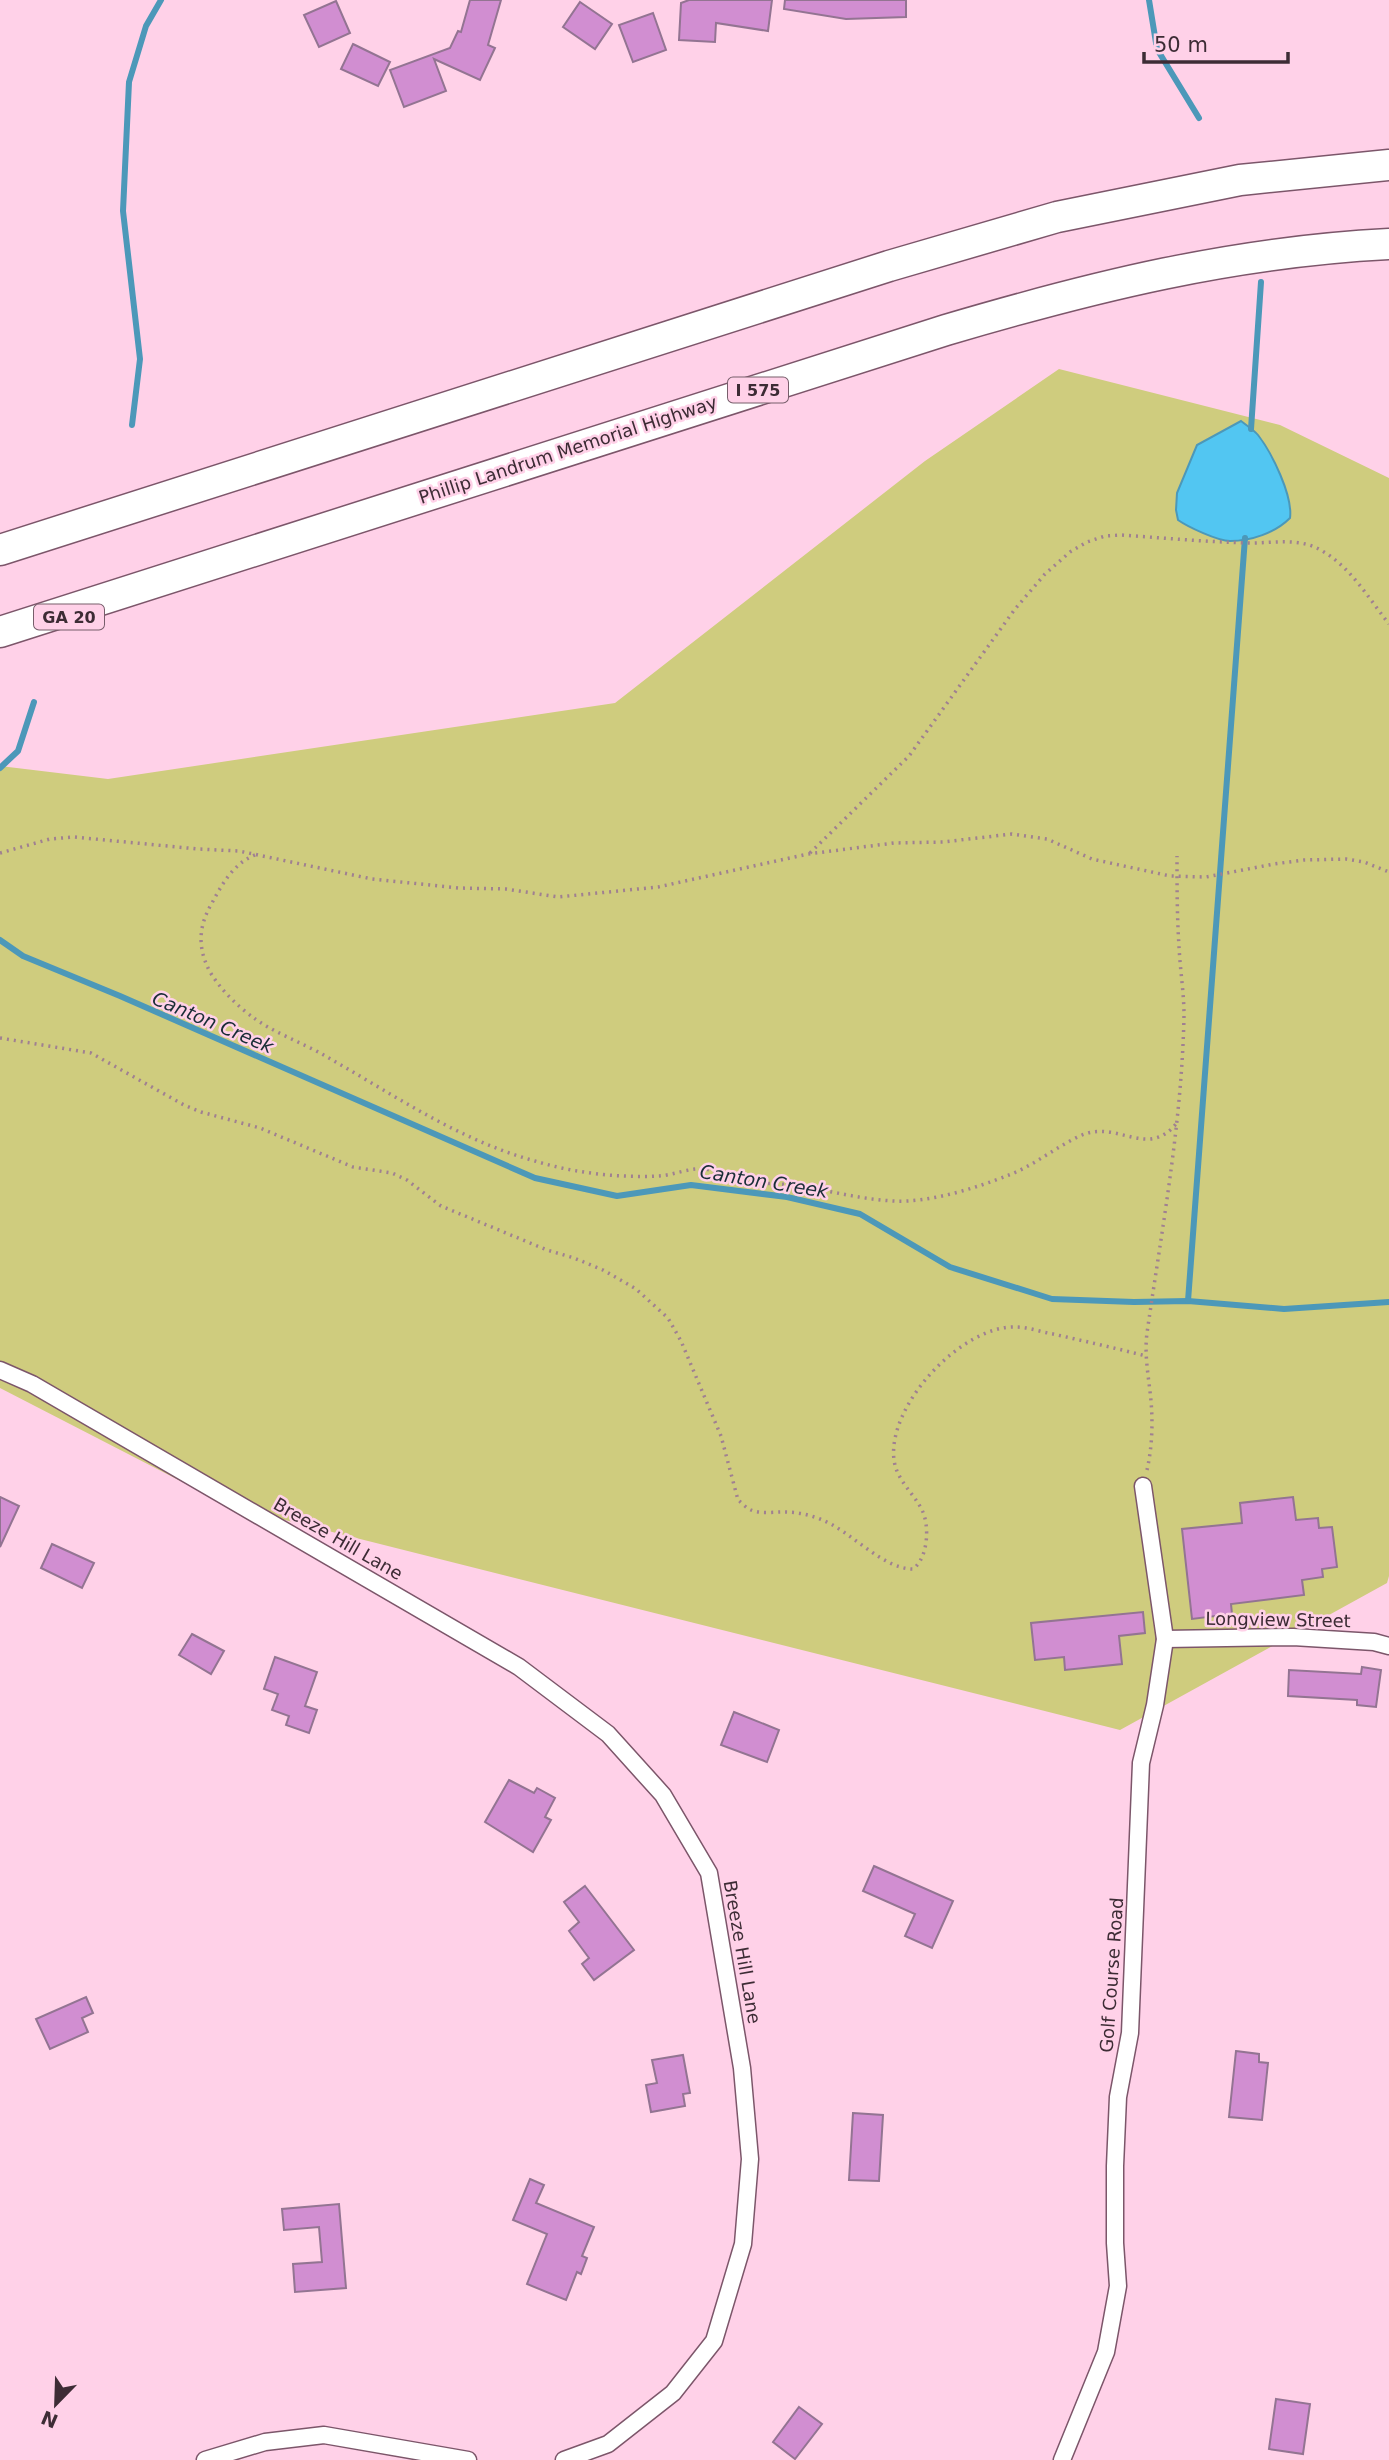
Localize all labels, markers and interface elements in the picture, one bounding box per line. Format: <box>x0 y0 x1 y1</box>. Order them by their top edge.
scale bar <box>1144 21 1288 65</box>
text: 50 m <box>1154 33 1208 57</box>
road number: I 575 <box>728 378 788 402</box>
street label: Phillip Landrum Memorial Highway <box>416 391 720 508</box>
road number: GA 20 <box>34 604 104 630</box>
water label: Canton Creek <box>149 987 278 1058</box>
water label: Canton Creek <box>698 1160 831 1202</box>
street label: Breeze Hill Lane <box>270 1493 407 1584</box>
street label: Longview Street <box>1205 1608 1351 1631</box>
street label: Breeze Hill Lane <box>720 1878 765 2025</box>
street label: Golf Course Road <box>1096 1897 1127 2053</box>
north arrow <box>21 2369 91 2439</box>
text: N <box>38 2406 61 2433</box>

